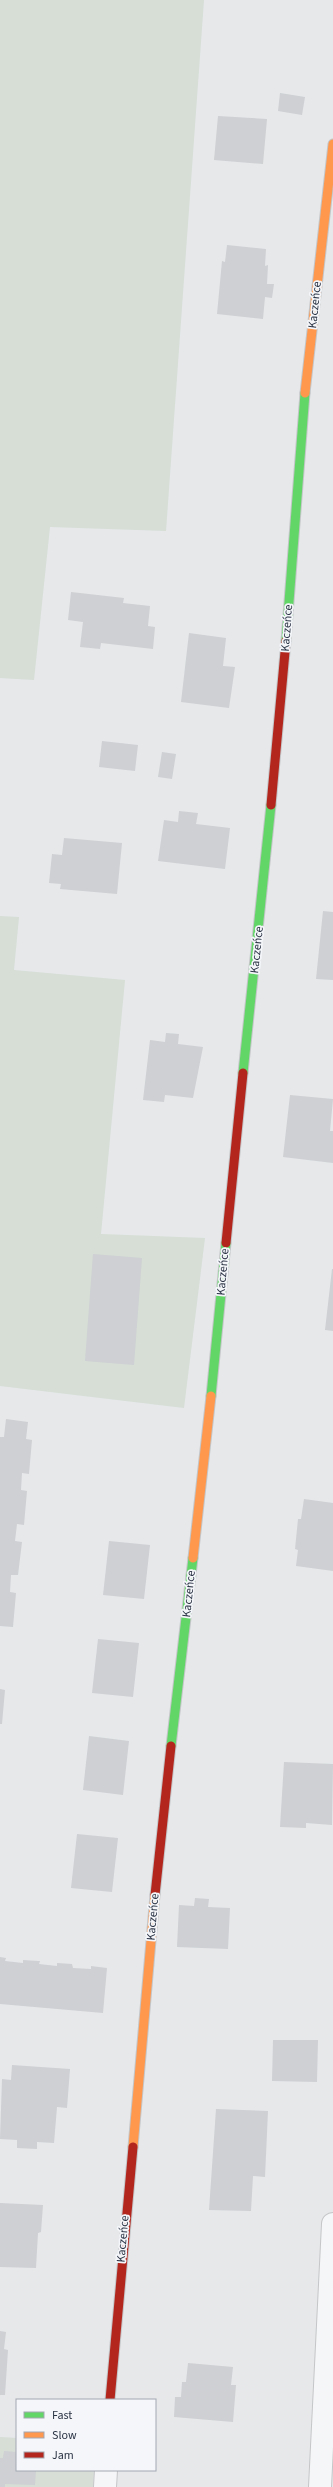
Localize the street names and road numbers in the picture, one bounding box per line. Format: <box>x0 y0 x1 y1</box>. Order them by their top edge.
street label: Kaczeńce <box>304 281 326 329</box>
street label: Kaczeńce <box>277 604 297 652</box>
street label: Kaczeńce <box>246 926 268 974</box>
street label: Kaczeńce <box>212 1248 234 1296</box>
street label: Kaczeńce <box>178 1570 200 1618</box>
street label: Kaczeńce <box>142 1893 164 1941</box>
street label: Kaczeńce <box>112 2215 134 2263</box>

